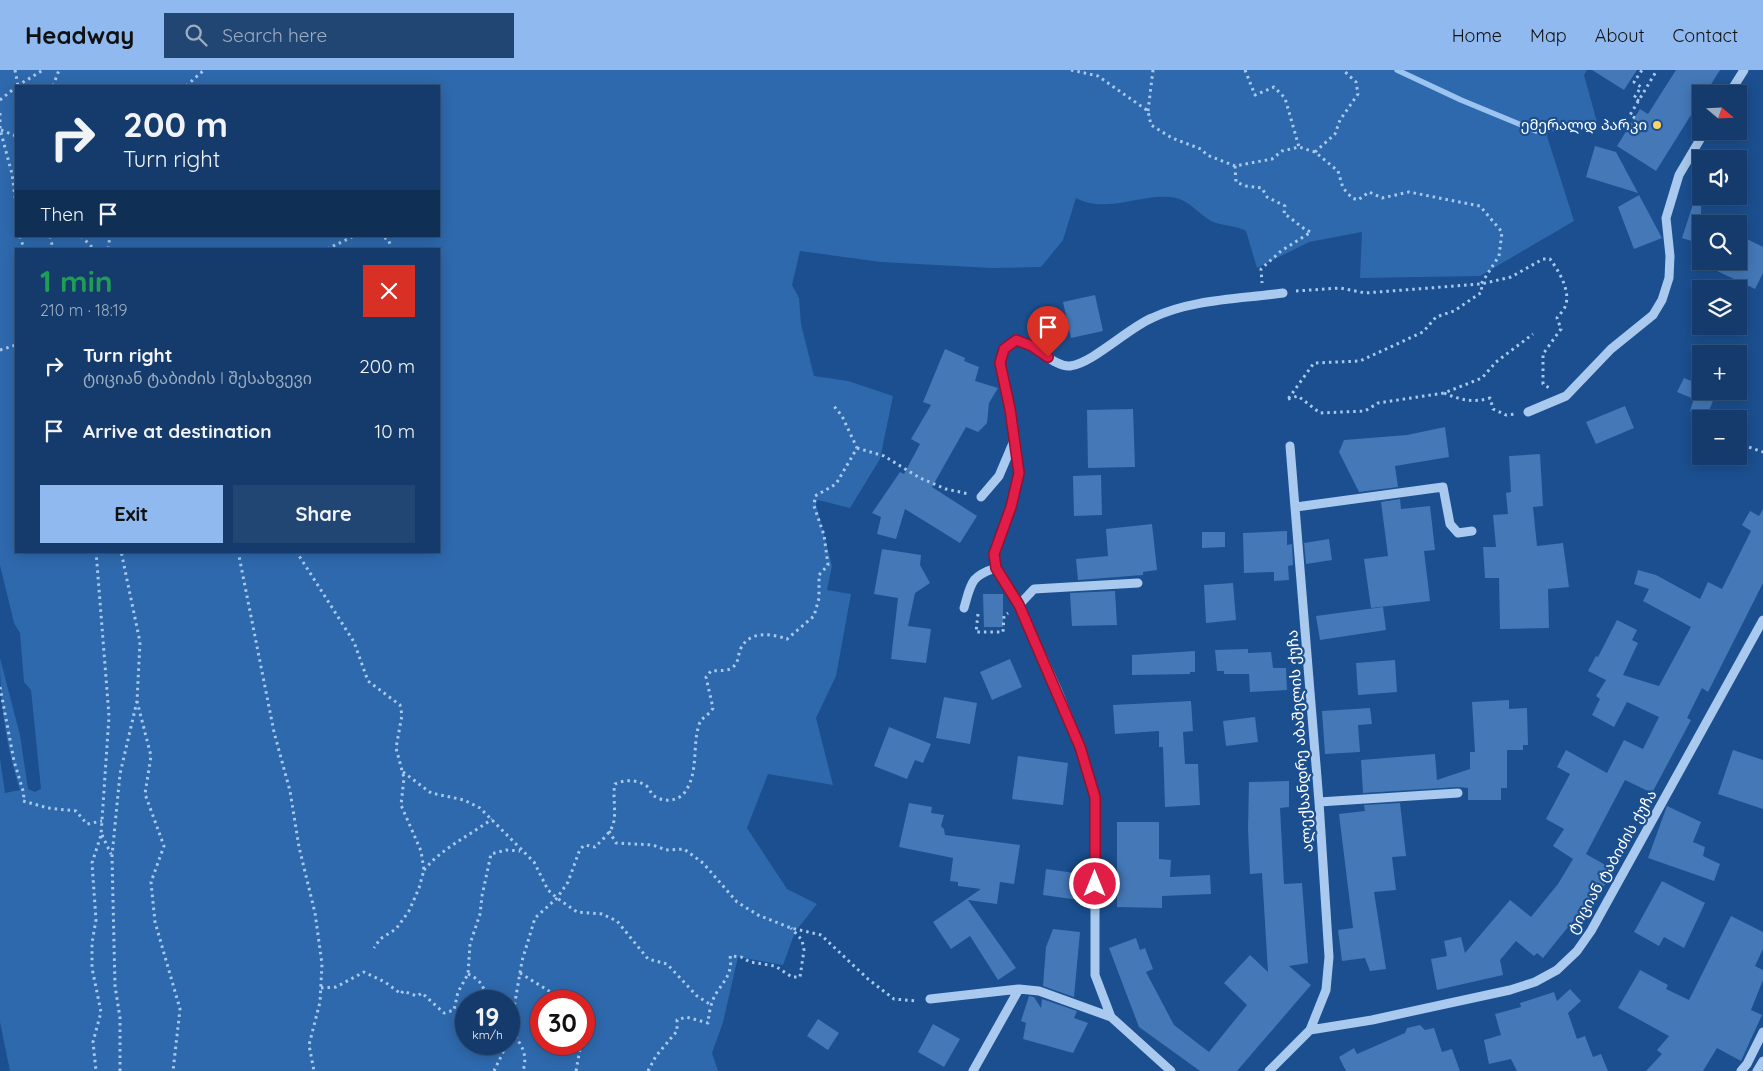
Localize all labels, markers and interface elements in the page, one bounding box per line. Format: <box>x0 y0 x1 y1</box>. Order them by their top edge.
search box <box>164 13 514 58</box>
text: Headway <box>25 20 134 50</box>
icon: search <box>182 21 210 49</box>
text: Search here <box>222 23 327 47</box>
text: Home <box>1452 24 1502 47</box>
text: Map <box>1530 24 1567 47</box>
text: About <box>1595 24 1645 47</box>
text: Contact <box>1673 24 1738 47</box>
north arrow <box>1692 85 1748 140</box>
map controls <box>1692 85 1747 465</box>
text: 200 m <box>123 102 228 146</box>
icon: right <box>40 105 105 170</box>
place label: ემერალდ პარკი <box>1521 115 1647 134</box>
marker: ემერალდ პარკი <box>1651 119 1663 131</box>
text: Turn right <box>123 145 220 173</box>
button: sound <box>1692 150 1747 205</box>
icon: arrive <box>94 200 122 228</box>
text: Then <box>40 202 84 226</box>
button: search <box>1692 215 1747 270</box>
text: 1 min <box>40 262 113 300</box>
button: close <box>363 265 415 317</box>
button: layers <box>1692 280 1747 335</box>
text: 210 m · 18:19 <box>40 300 128 320</box>
pin <box>1027 306 1069 357</box>
icon: arrive <box>1034 313 1062 341</box>
text: Turn right <box>83 343 172 367</box>
button: + <box>1692 345 1747 400</box>
icon: right <box>40 352 68 380</box>
text: 200 m <box>359 354 415 378</box>
text: ტიციან ტაბიძის I შესახვევი <box>83 368 312 388</box>
button: − <box>1692 410 1747 465</box>
icon: arrive <box>40 417 68 445</box>
text: Arrive at destination <box>83 419 272 443</box>
text: 10 m <box>374 419 415 443</box>
button: Exit <box>40 485 223 543</box>
button: Share <box>233 485 415 543</box>
street label: ალექსანდრე აბაშელის ქუჩა <box>1282 629 1317 853</box>
street label: ტიციან ტაბიძის ქუჩა <box>1562 786 1661 937</box>
position arrow <box>1068 857 1120 909</box>
speed limit sign: 30 <box>530 990 595 1055</box>
text: 19 <box>476 1001 499 1032</box>
text: km/h <box>472 1027 503 1042</box>

